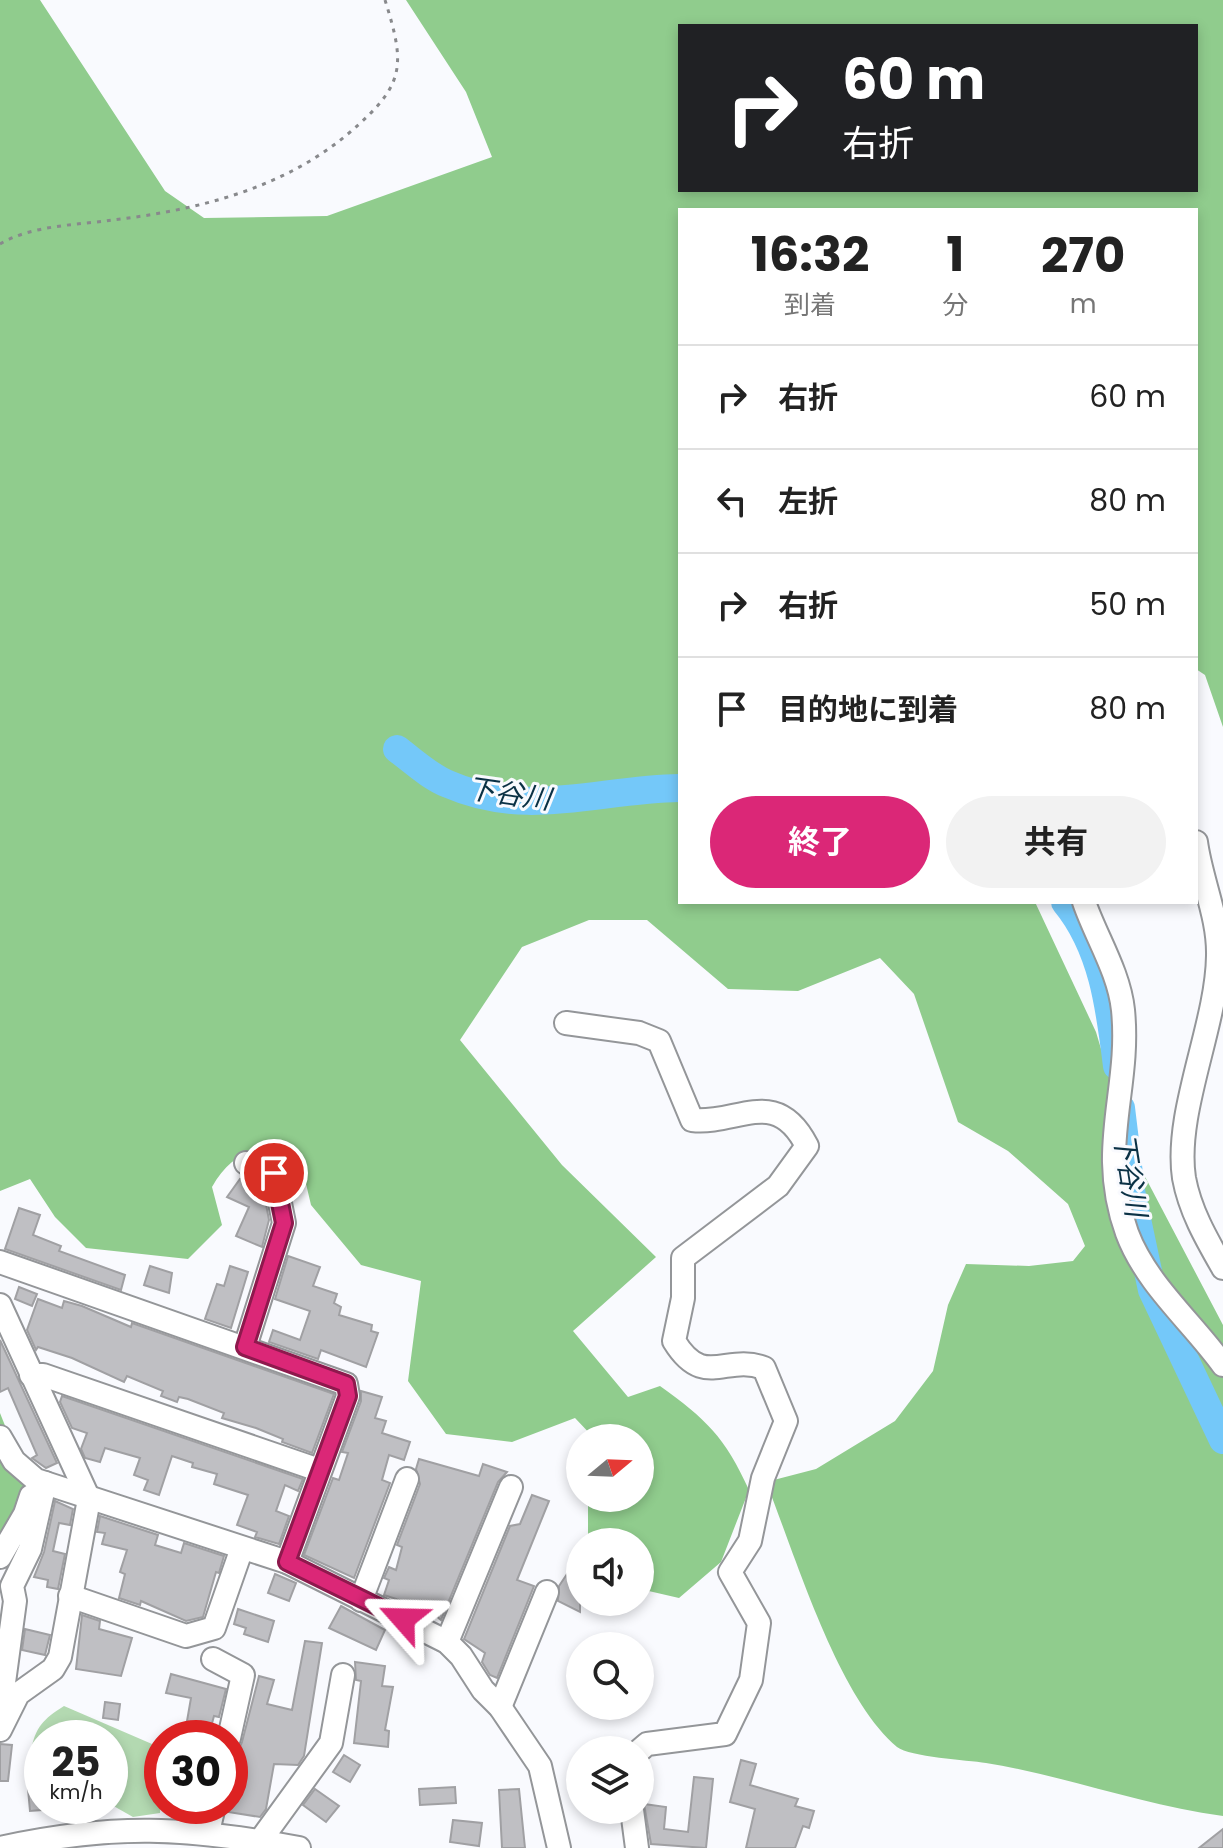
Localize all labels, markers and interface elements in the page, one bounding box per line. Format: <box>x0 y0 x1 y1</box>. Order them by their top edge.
text: 60 m <box>842 40 985 119</box>
icon: right <box>710 56 814 160</box>
text: 右折 <box>842 118 914 169</box>
text: 16:32 <box>751 221 869 288</box>
text: 1 <box>946 221 964 288</box>
text: 270 <box>1041 222 1125 289</box>
text: m <box>1070 286 1096 322</box>
text: 到着 <box>784 287 836 323</box>
text: 分 <box>942 287 968 323</box>
icon: right <box>710 375 754 419</box>
text: 60 m <box>1089 375 1166 418</box>
text: 右折 <box>778 376 838 419</box>
icon: left <box>710 479 754 523</box>
text: 80 m <box>1089 479 1166 522</box>
text: 左折 <box>778 480 838 523</box>
icon: right <box>710 583 754 627</box>
text: 50 m <box>1089 583 1166 626</box>
text: 右折 <box>778 584 838 627</box>
icon: arrive <box>710 687 754 731</box>
text: 80 m <box>1089 687 1166 730</box>
text: 目的地に到着 <box>778 688 958 731</box>
water label: 下谷川 <box>465 769 556 820</box>
button: 終了 <box>710 796 930 888</box>
button: 共有 <box>946 796 1166 888</box>
water label: 下谷川 <box>1104 1130 1156 1222</box>
pin <box>240 1139 308 1207</box>
icon: arrive <box>252 1151 296 1195</box>
north arrow <box>566 1424 654 1512</box>
map controls <box>566 1424 654 1824</box>
button: sound <box>566 1528 654 1616</box>
position arrow <box>361 1577 445 1661</box>
button: search <box>566 1632 654 1720</box>
speed limit sign: 30 <box>144 1720 248 1824</box>
text: 25 <box>52 1734 100 1790</box>
button: layers <box>566 1736 654 1824</box>
text: km/h <box>49 1778 103 1806</box>

